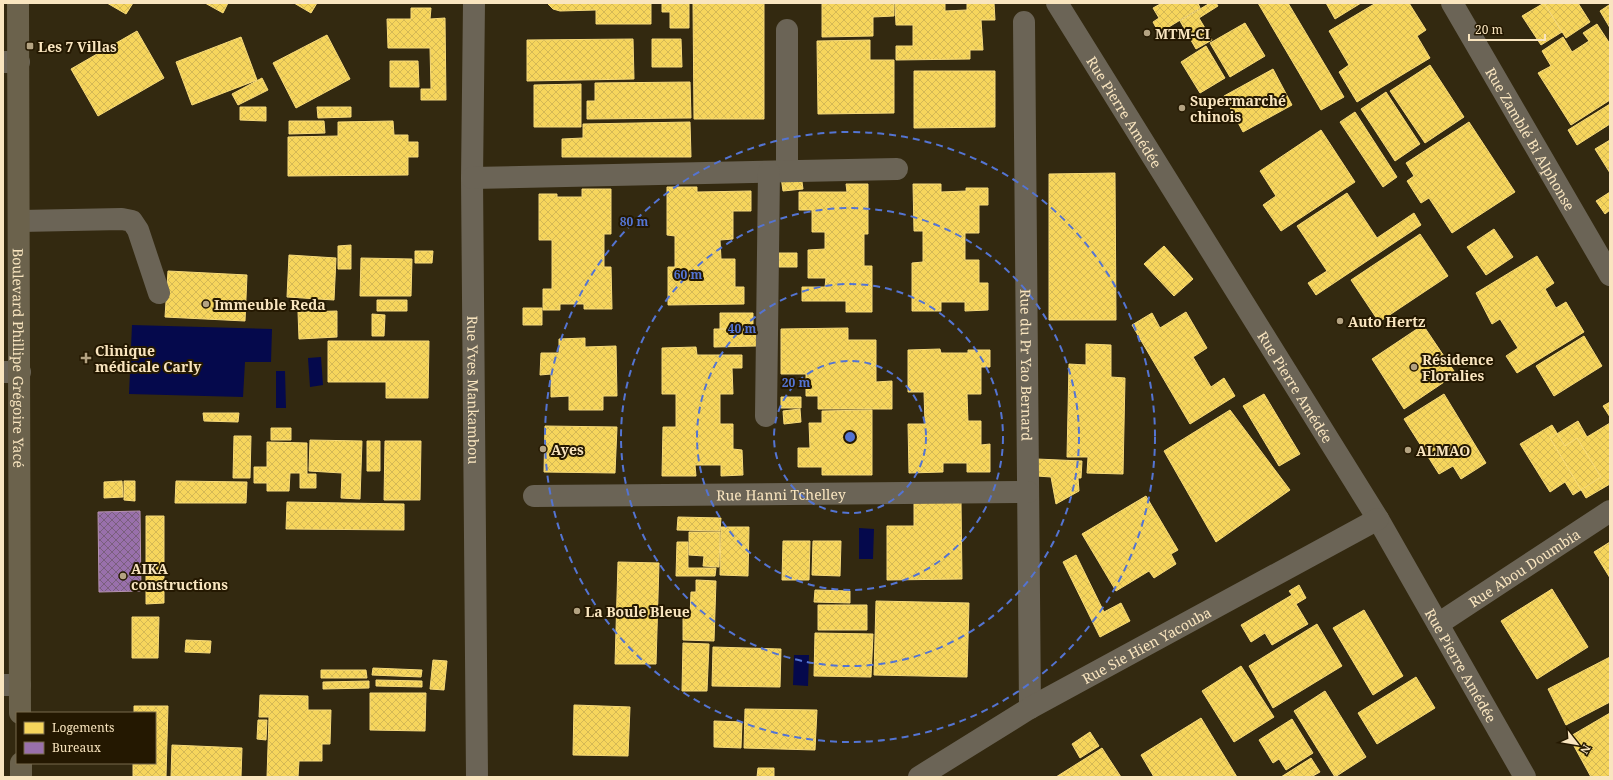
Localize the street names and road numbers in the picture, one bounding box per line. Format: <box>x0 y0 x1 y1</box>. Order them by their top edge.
street label: Rue Pierre Amédée <box>1083 52 1167 171</box>
street label: Rue Zamblé Bi Alphonse <box>1482 64 1580 214</box>
street label: Boulevard Phillipe Grégoire Yacé <box>9 248 29 468</box>
street label: Rue du Pr Yao Bernard <box>1017 289 1037 441</box>
street label: Rue Yves Mankambou <box>464 316 484 464</box>
street label: Rue Pierre Amédée <box>1254 327 1338 446</box>
street label: Rue Hanni Tchelley <box>716 484 846 504</box>
street label: Rue Abou Doumbia <box>1465 524 1584 611</box>
street label: Rue Sie Hien Yacouba <box>1078 602 1214 688</box>
street label: Rue Pierre Amédée <box>1421 605 1501 726</box>

